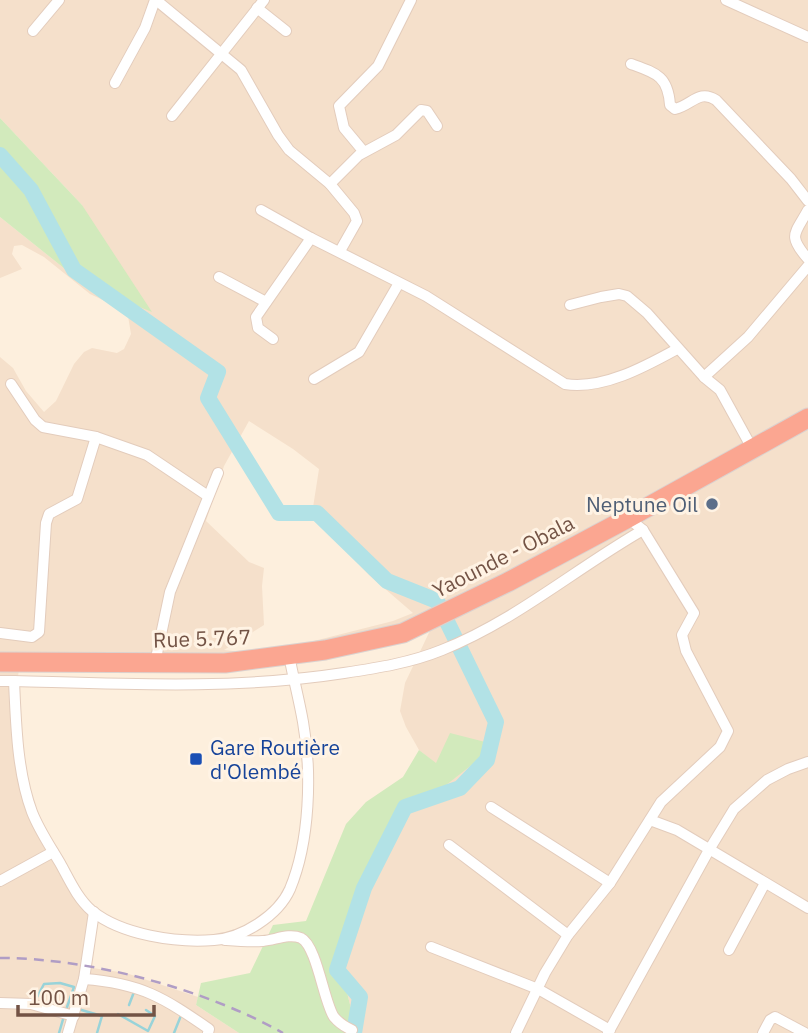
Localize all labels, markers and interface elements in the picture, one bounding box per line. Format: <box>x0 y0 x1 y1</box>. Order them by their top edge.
place label: Neptune Oil <box>586 490 698 518</box>
marker: Neptune Oil <box>704 496 720 512</box>
street label: Yaounde - Obala <box>427 508 579 604</box>
street label: Rue 5.767 <box>153 622 251 654</box>
place label: Gare Routière d'Olembé <box>210 733 340 785</box>
marker: Gare Routière d'Olembé <box>188 751 204 767</box>
scale bar <box>18 974 154 1018</box>
text: 100 m <box>28 983 89 1011</box>

